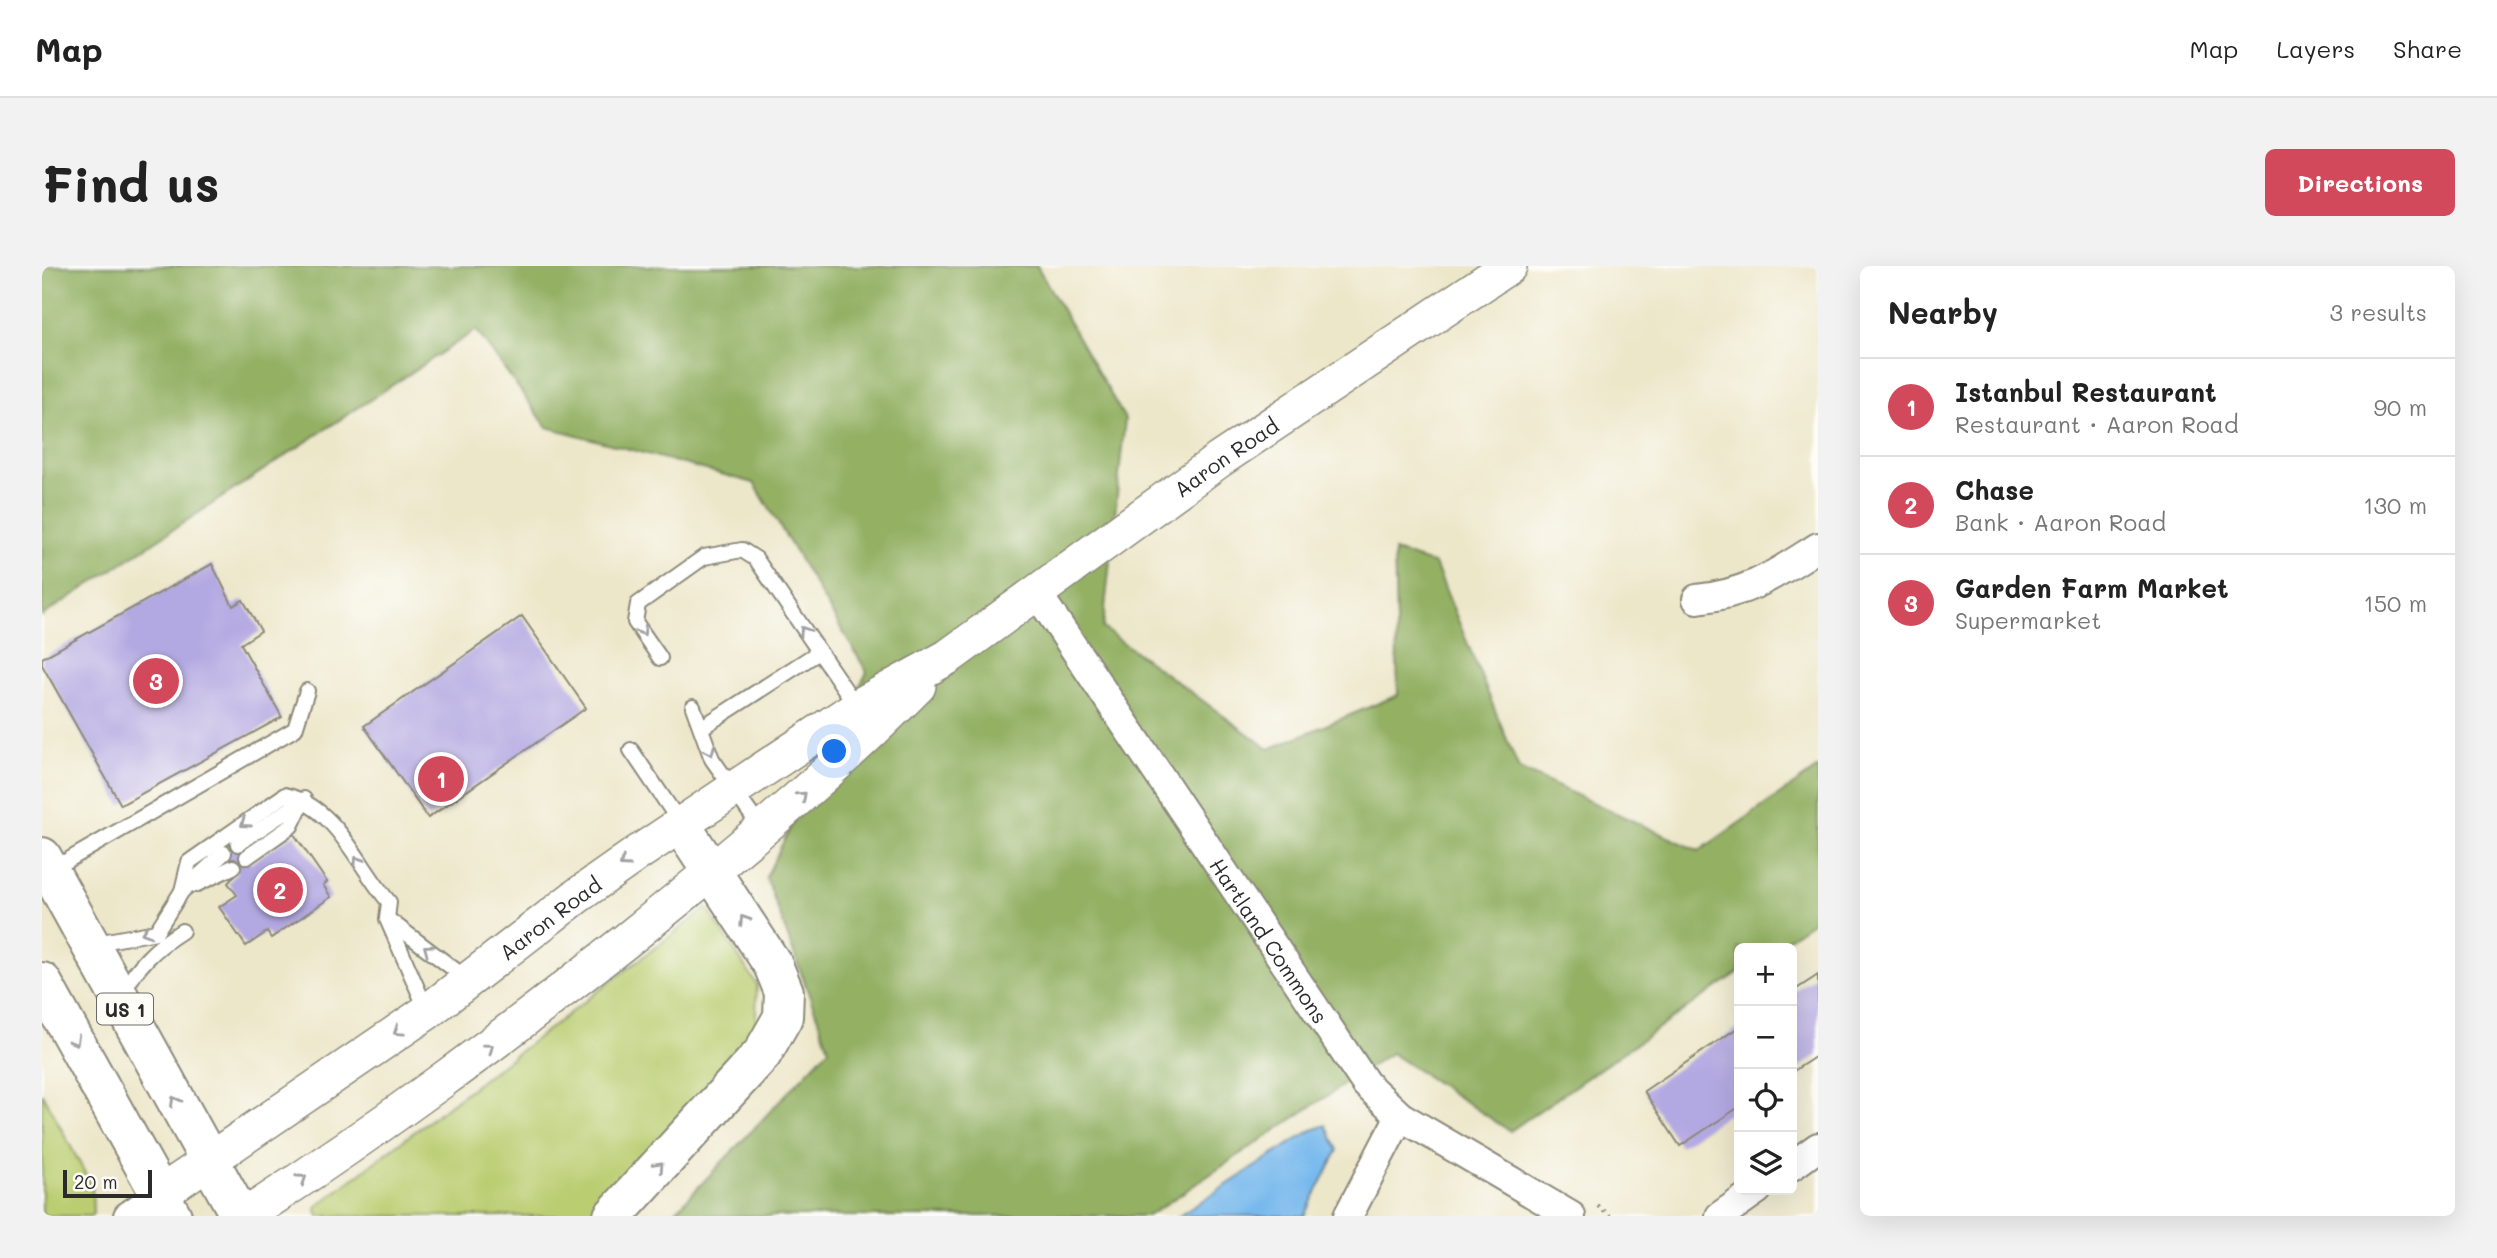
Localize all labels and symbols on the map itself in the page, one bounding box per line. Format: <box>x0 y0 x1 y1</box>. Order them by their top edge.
street label: Aaron Road <box>1168 411 1283 502</box>
one-way arrow <box>634 623 647 636</box>
one-way arrow <box>800 625 813 638</box>
pin: 3 <box>133 655 179 707</box>
your location <box>817 734 851 768</box>
one-way arrow <box>702 744 716 756</box>
pin: 1 <box>418 753 464 805</box>
one-way arrow <box>794 792 807 804</box>
one-way arrow <box>240 815 253 827</box>
street label: Hartland Commons <box>1205 852 1335 1028</box>
one-way arrow <box>619 855 632 867</box>
one-way arrow <box>353 856 366 869</box>
pin: 2 <box>257 864 303 916</box>
street label: Aaron Road <box>493 870 606 965</box>
one-way arrow <box>739 915 752 928</box>
one-way arrow <box>140 924 152 939</box>
one-way arrow <box>423 945 435 958</box>
road number: US 1 <box>97 994 153 1024</box>
one-way arrow <box>392 1023 405 1036</box>
one-way arrow <box>67 1034 80 1047</box>
one-way arrow <box>481 1044 493 1057</box>
one-way arrow <box>170 1096 183 1108</box>
one-way arrow <box>651 1161 664 1174</box>
scale bar <box>63 1167 152 1199</box>
one-way arrow <box>294 1175 307 1187</box>

